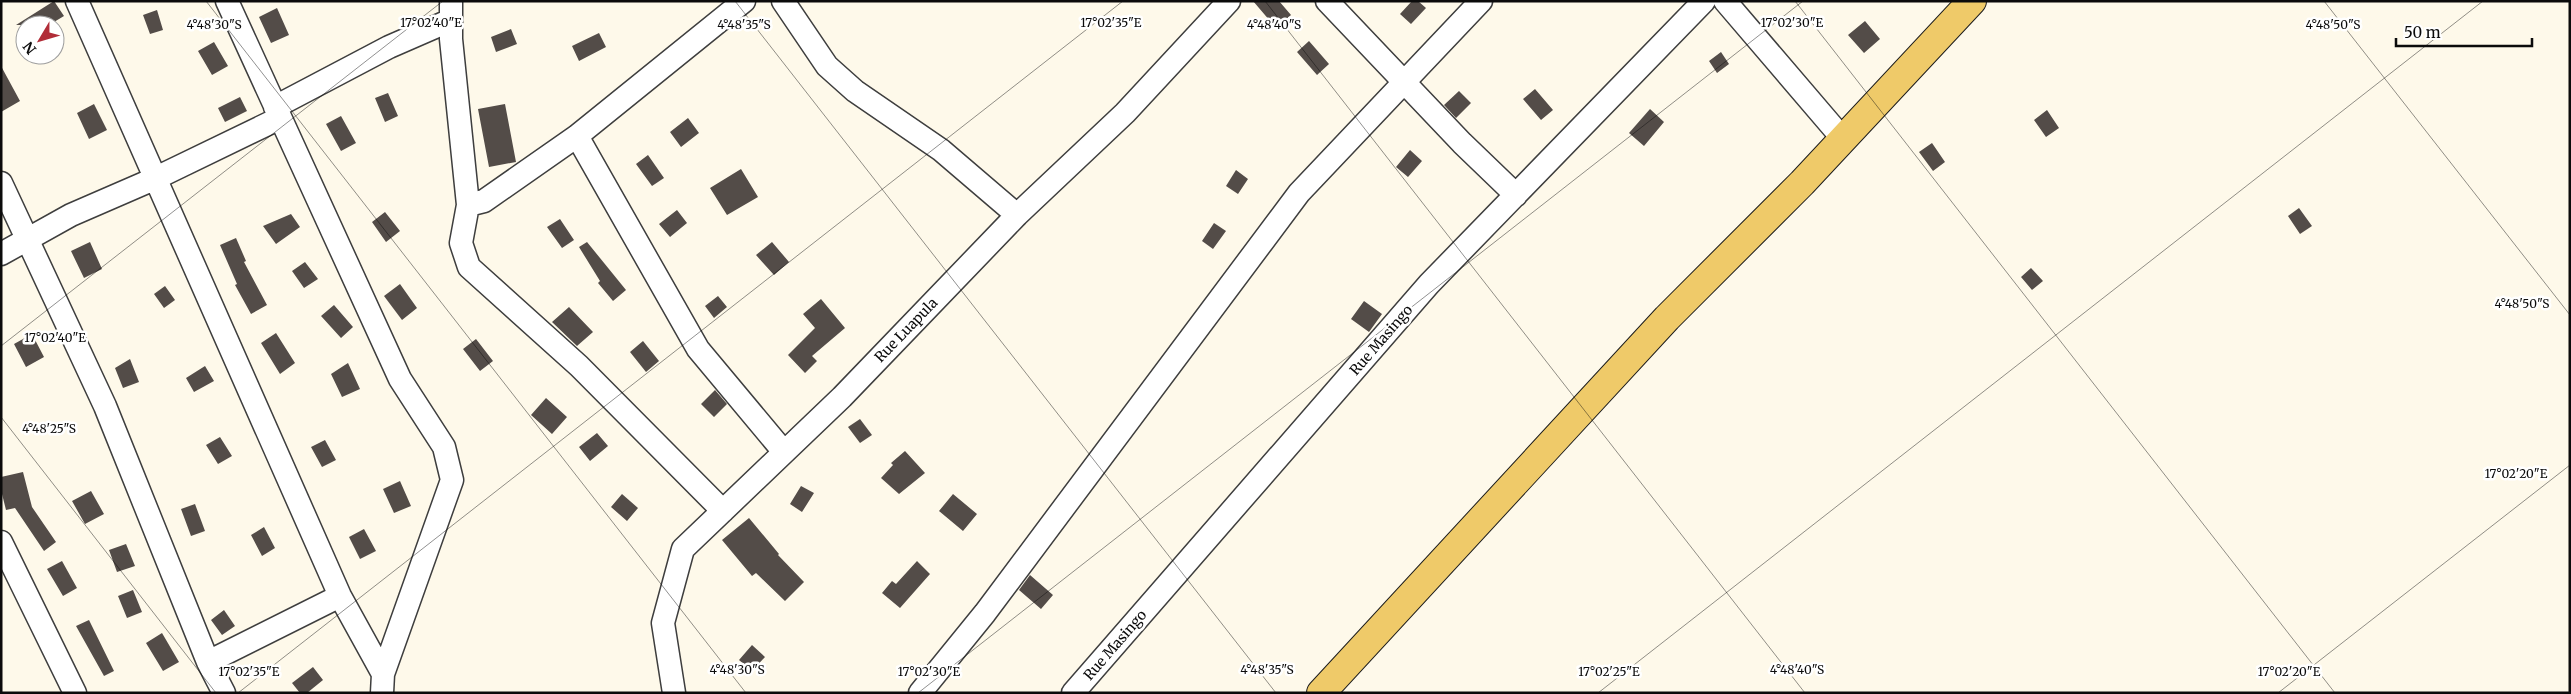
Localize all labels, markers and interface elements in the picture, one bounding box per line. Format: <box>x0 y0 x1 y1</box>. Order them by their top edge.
north arrow <box>15 15 65 65</box>
text: 17°02'40"E <box>400 15 462 30</box>
text: 17°02'35"E <box>1081 15 1142 30</box>
text: 17°02'30"E <box>1761 15 1824 30</box>
scale bar <box>2396 15 2532 47</box>
text: 4°48'30"S <box>186 17 242 32</box>
text: 4°48'35"S <box>717 17 771 32</box>
text: 4°48'40"S <box>1247 17 1301 32</box>
text: 4°48'50"S <box>2306 17 2360 32</box>
text: 50 m <box>2404 23 2441 42</box>
text: N <box>19 38 40 58</box>
street label: Rue Luapula <box>871 294 942 366</box>
text: 4°48'50"S <box>2495 296 2549 311</box>
street label: Rue Masingo <box>1346 301 1416 379</box>
text: 17°02'40"E <box>24 330 86 345</box>
text: 4°48'25"S <box>22 421 76 436</box>
text: 17°02'20"E <box>2485 466 2548 481</box>
street label: Rue Masingo <box>1080 606 1150 684</box>
text: 4°48'30"S <box>709 662 765 677</box>
text: 4°48'35"S <box>1240 662 1294 677</box>
text: 4°48'40"S <box>1770 662 1824 677</box>
text: 17°02'35"E <box>219 664 280 679</box>
text: 17°02'30"E <box>898 664 961 679</box>
text: 17°02'25"E <box>1578 664 1640 679</box>
text: 17°02'20"E <box>2258 664 2321 679</box>

